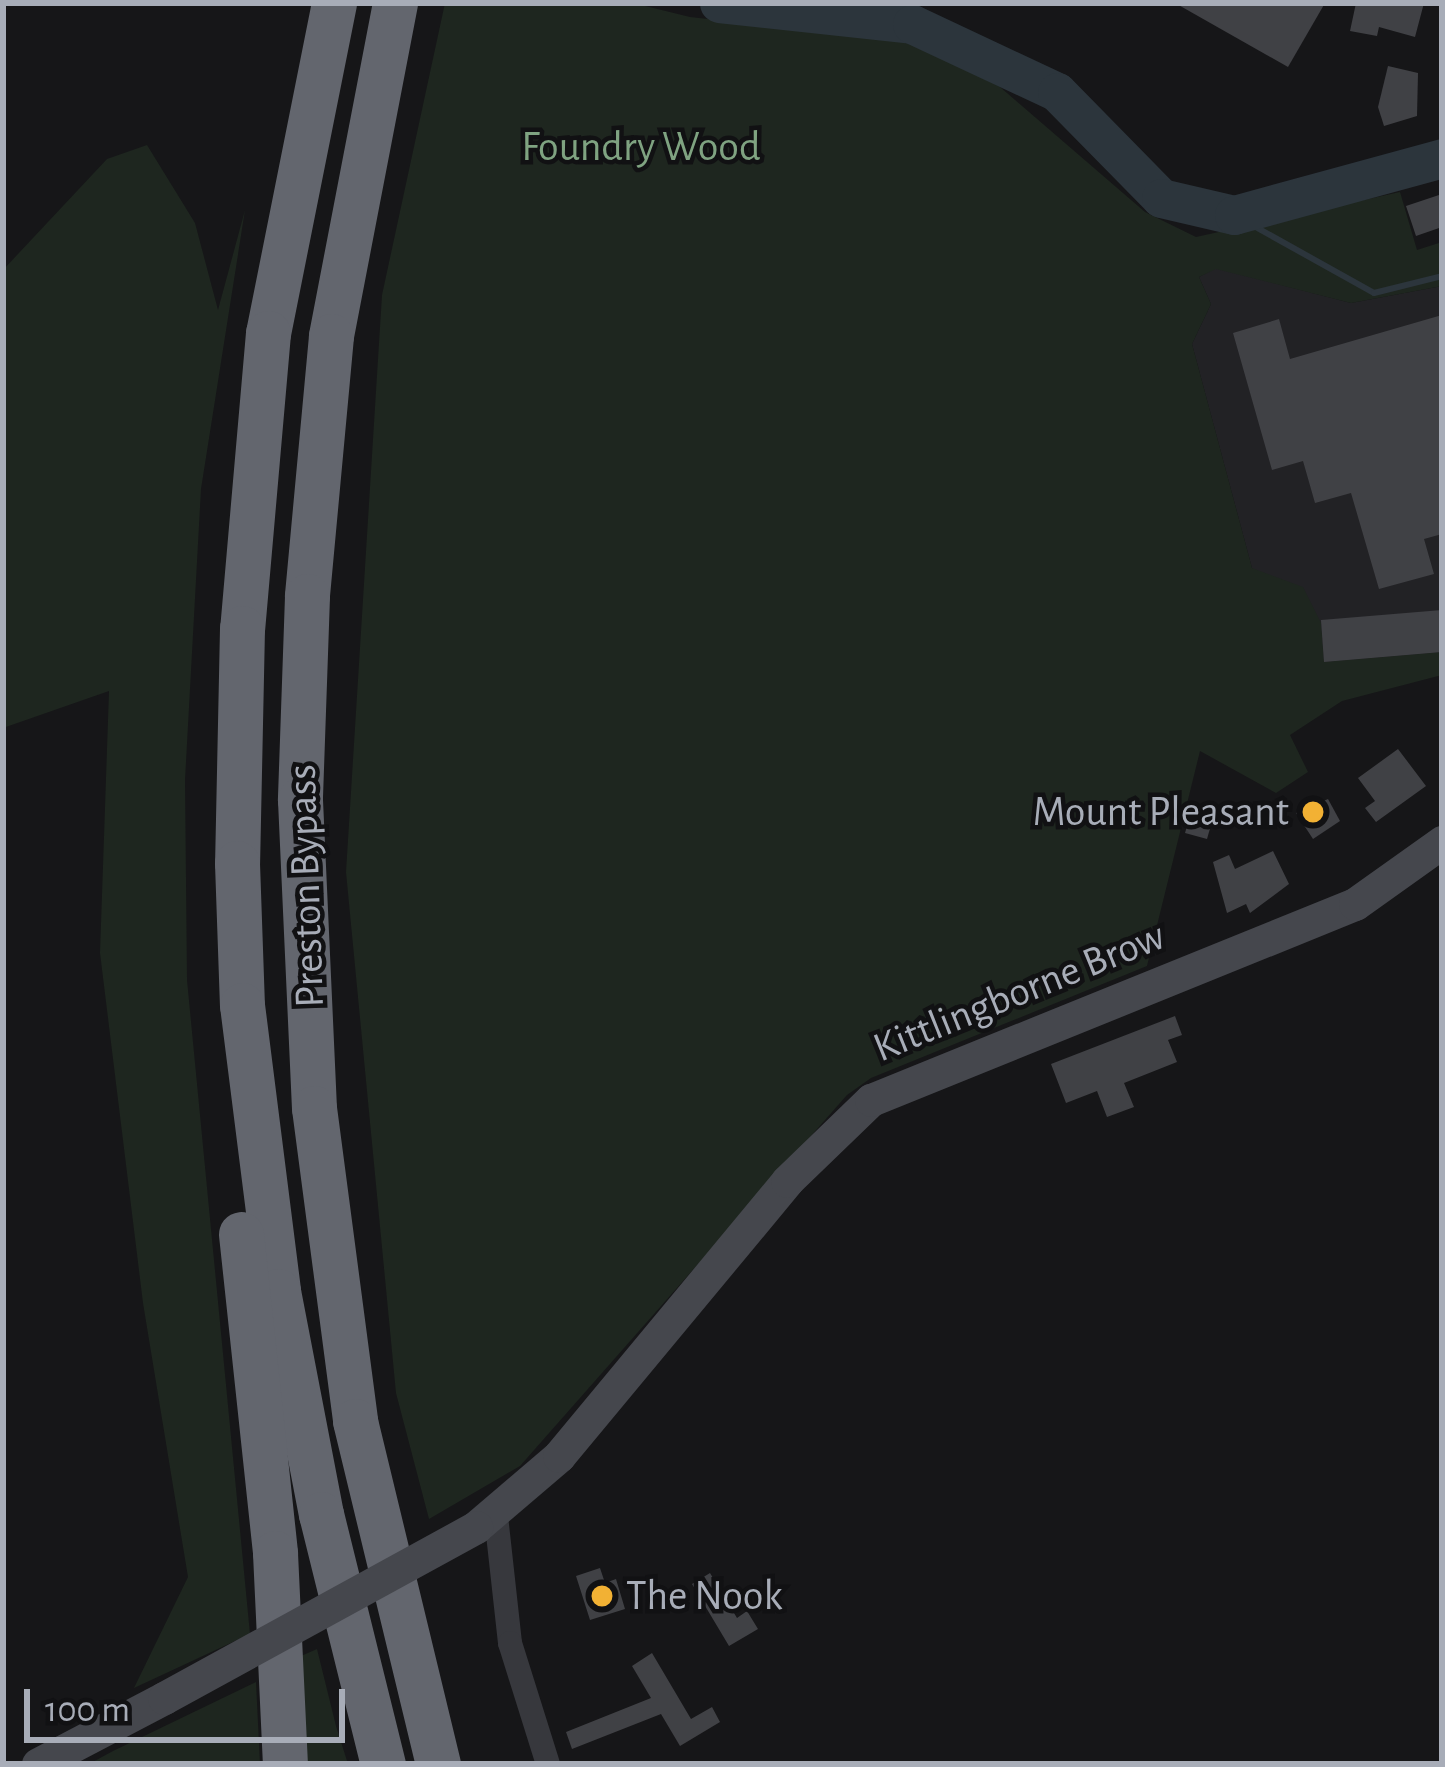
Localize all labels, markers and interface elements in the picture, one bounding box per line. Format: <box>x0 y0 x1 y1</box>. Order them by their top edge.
park label: Foundry Wood <box>521 122 761 172</box>
street label: Preston Bypass <box>277 763 335 1009</box>
place label: Mount Pleasant <box>1033 787 1289 837</box>
marker: Mount Pleasant <box>1300 799 1326 825</box>
street label: Kittlingborne Brow <box>866 911 1172 1073</box>
place label: The Nook <box>626 1571 783 1621</box>
marker: The Nook <box>589 1583 615 1609</box>
scale bar <box>30 1665 351 1739</box>
text: 100 m <box>45 1692 130 1728</box>

